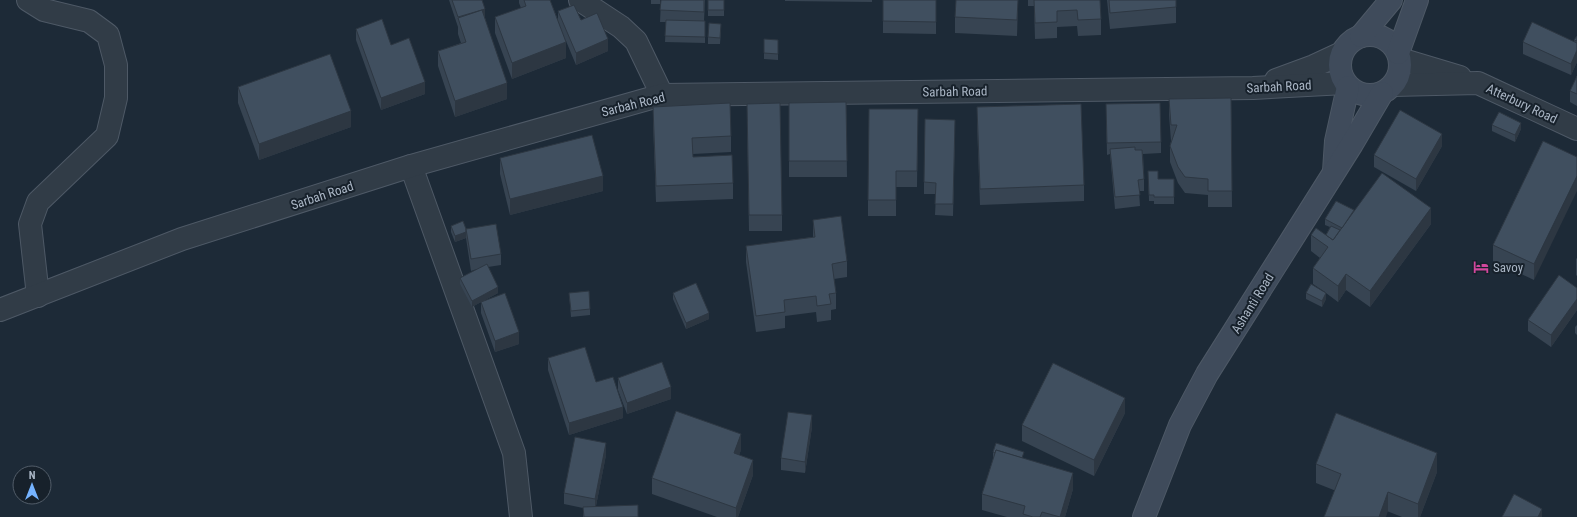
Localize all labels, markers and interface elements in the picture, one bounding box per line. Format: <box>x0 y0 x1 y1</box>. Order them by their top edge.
street label: Sarbah Road <box>1246 77 1312 96</box>
street label: Atterbury Road <box>1484 81 1560 126</box>
street label: Sarbah Road <box>922 83 988 100</box>
street label: Sarbah Road <box>600 89 666 120</box>
street label: Sarbah Road <box>289 178 355 213</box>
hotel icon: Savoy <box>1472 258 1490 276</box>
place label: Savoy <box>1493 260 1524 275</box>
street label: Ashanti Road <box>1228 270 1277 336</box>
north arrow <box>12 465 52 505</box>
text: N <box>29 469 36 482</box>

